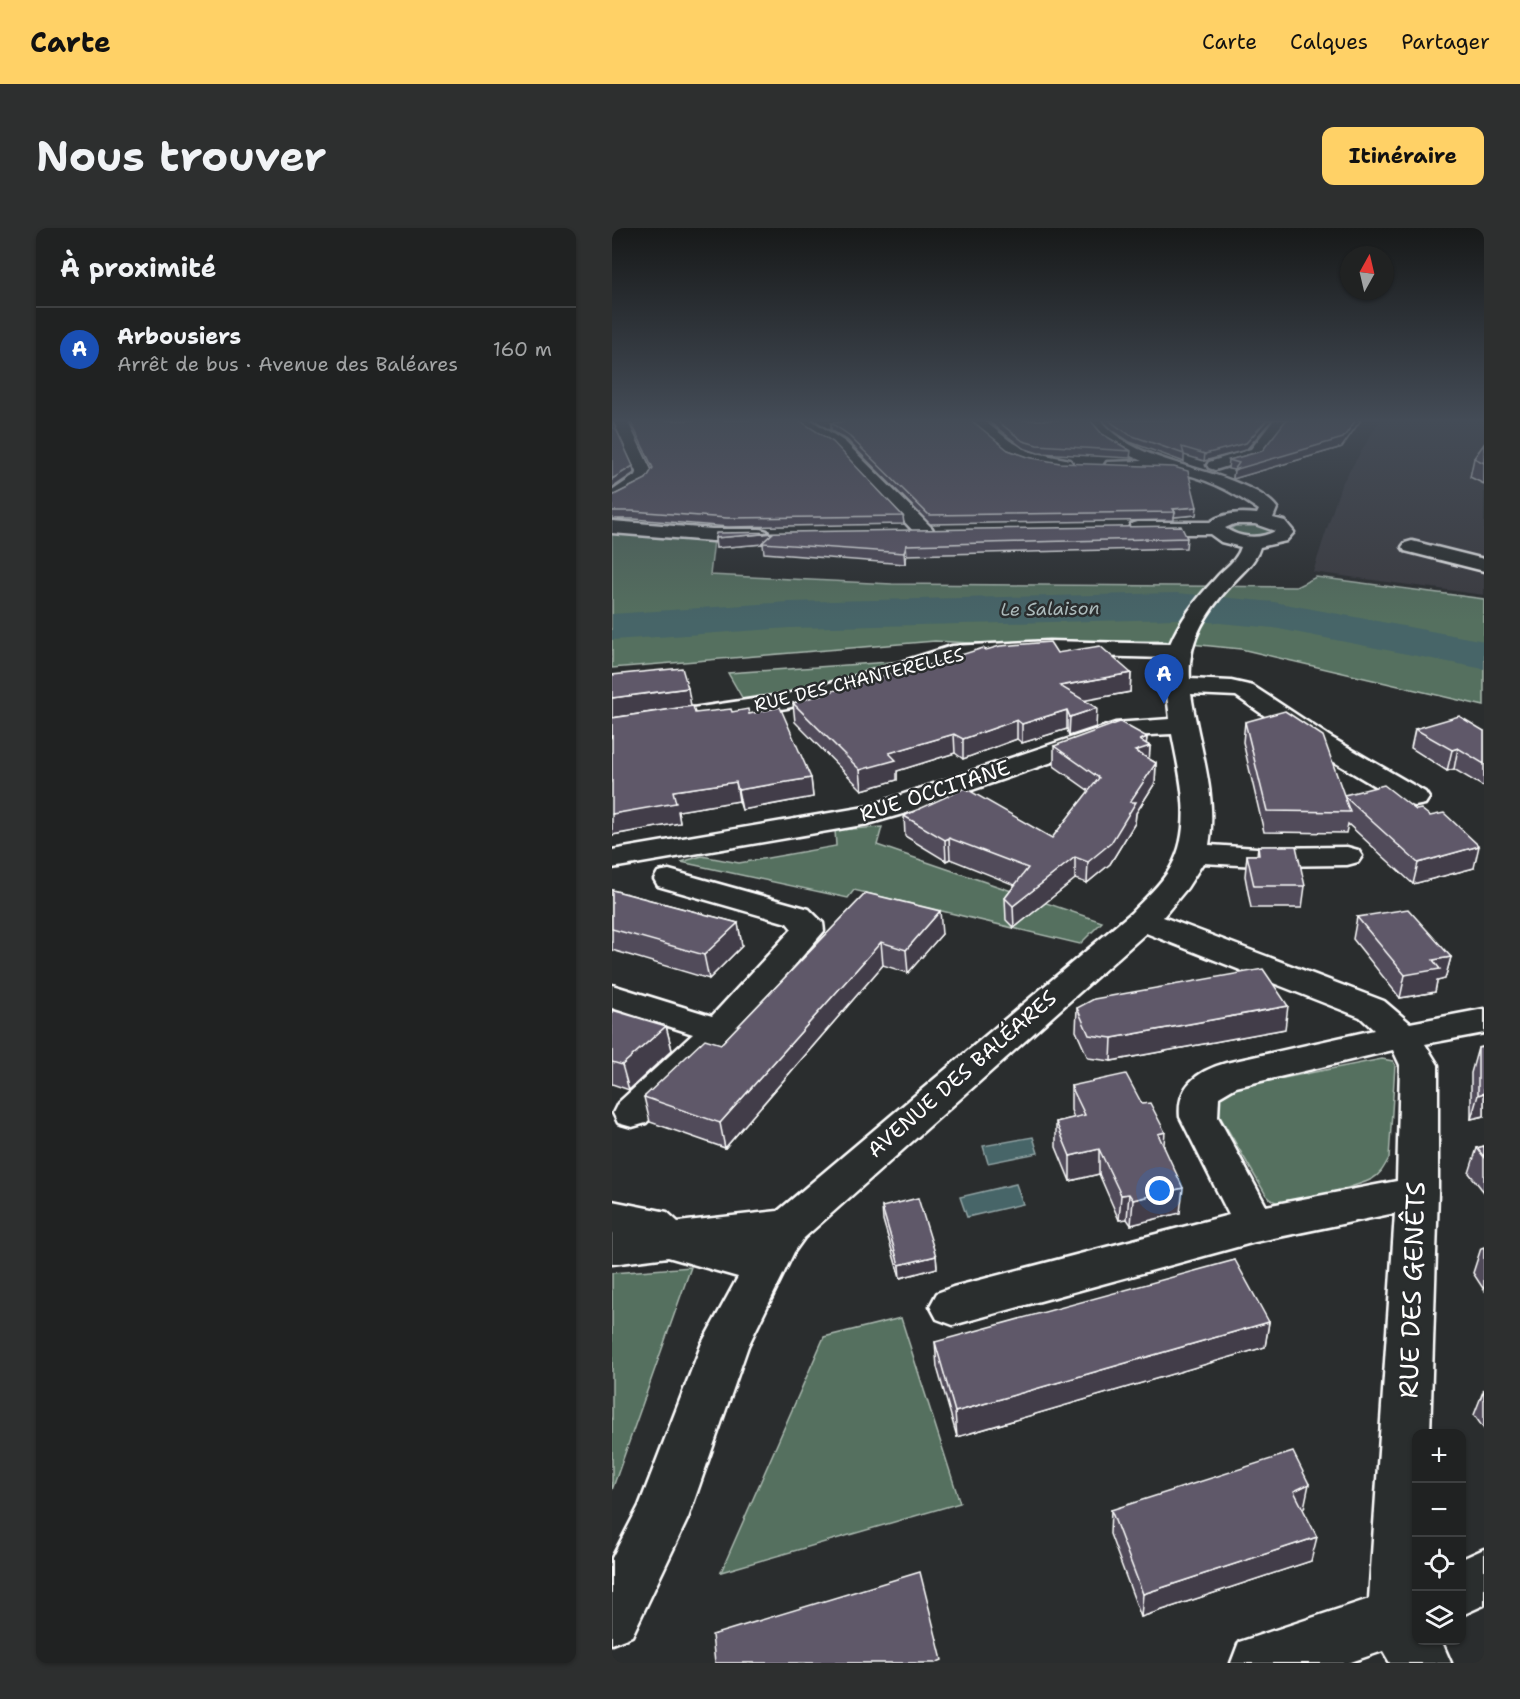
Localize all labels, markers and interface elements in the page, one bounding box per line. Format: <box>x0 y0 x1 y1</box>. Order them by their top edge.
text: Carte <box>30 23 111 61</box>
text: Carte <box>1202 28 1257 56</box>
text: Calques <box>1290 28 1368 56</box>
text: Partager <box>1401 28 1490 56</box>
button: Itinéraire <box>1322 127 1484 185</box>
text: Nous trouver <box>36 128 326 184</box>
north arrow <box>1340 246 1394 300</box>
text: À proximité <box>60 250 216 285</box>
text: Arbousiers <box>117 322 241 351</box>
text: A <box>72 336 87 362</box>
text: 160 m <box>493 336 552 362</box>
text: Arrêt de bus · Avenue des Baléares <box>117 351 458 377</box>
water label: Le Salaison <box>1000 596 1100 622</box>
street label: RUE DES CHANTERELLES <box>752 642 966 718</box>
pin: A <box>1144 654 1184 704</box>
street label: RUE OCCITANE <box>856 754 1014 828</box>
street label: AVENUE DES BALÉARES <box>861 983 1062 1164</box>
your location <box>1145 1176 1174 1205</box>
street label: RUE DES GENÊTS <box>1390 1181 1433 1399</box>
map controls <box>1412 1429 1466 1645</box>
button: + <box>1412 1429 1466 1483</box>
button: − <box>1412 1483 1466 1537</box>
button: locate <box>1412 1537 1466 1591</box>
button: layers <box>1412 1591 1466 1645</box>

